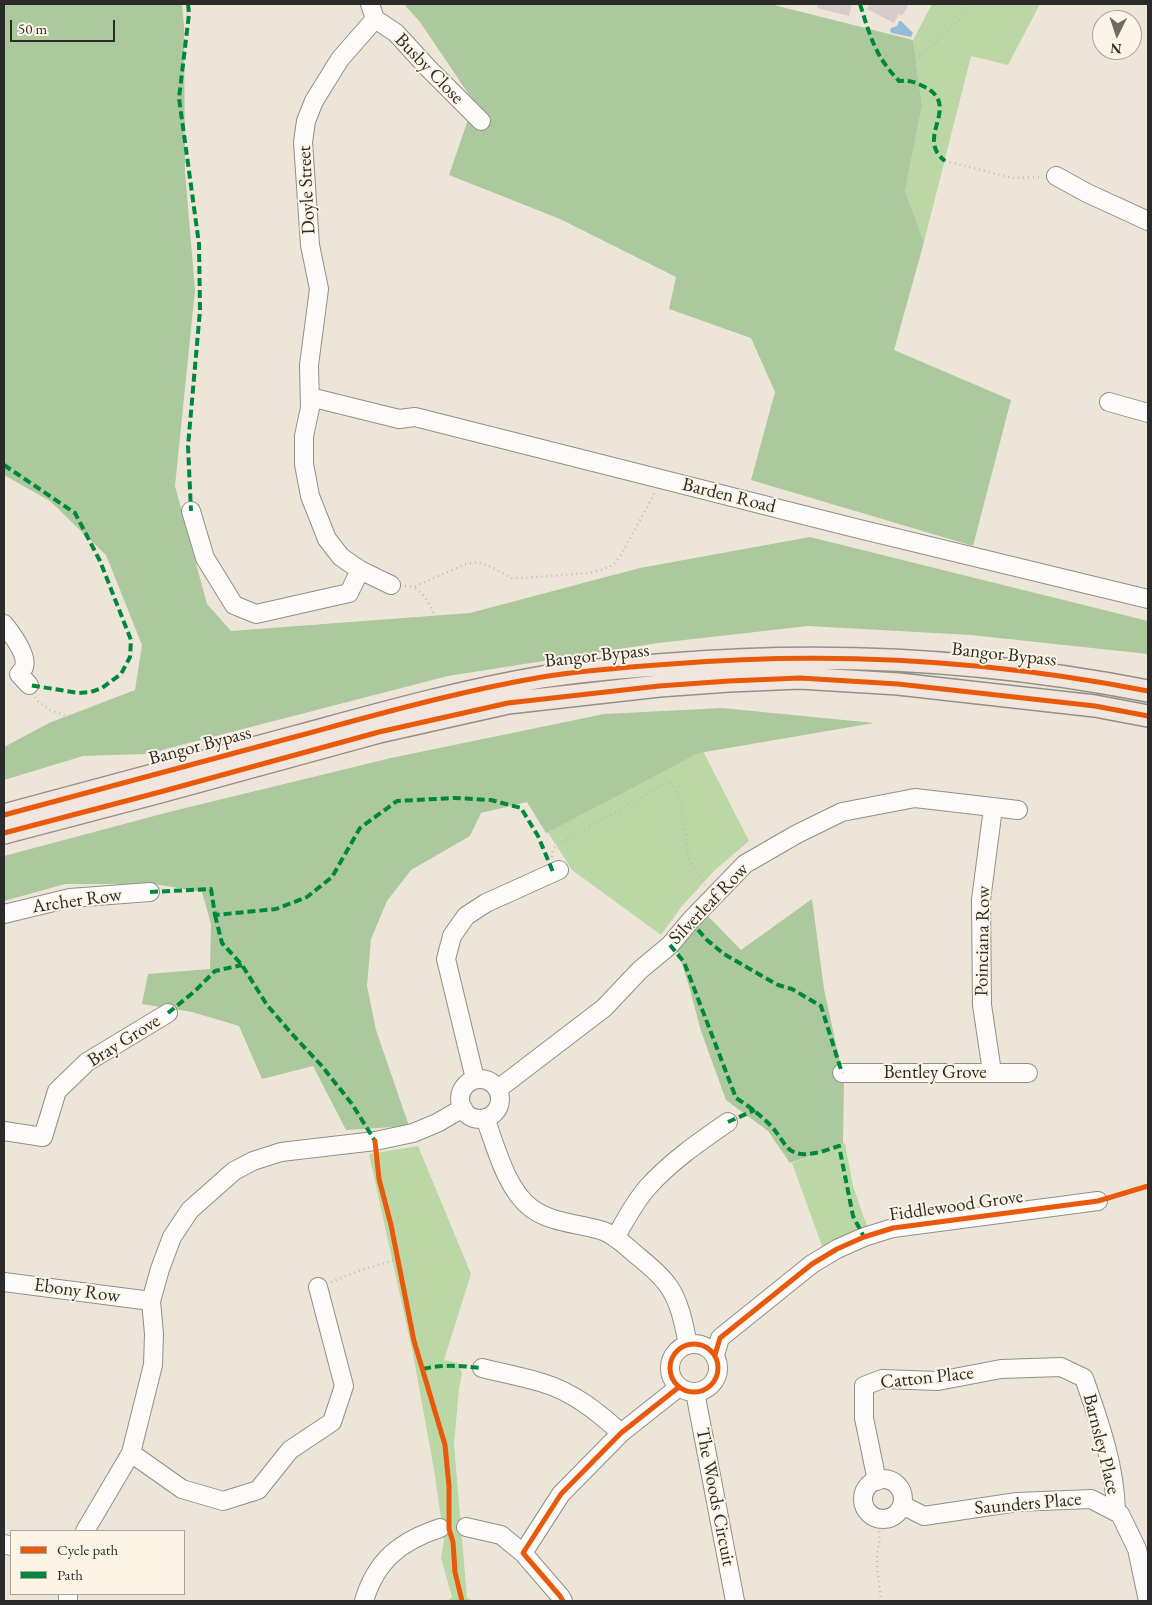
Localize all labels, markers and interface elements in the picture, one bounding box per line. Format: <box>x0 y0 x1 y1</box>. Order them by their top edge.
scale bar <box>12 10 118 42</box>
north arrow <box>1092 10 1142 60</box>
text: 50 m <box>18 19 47 38</box>
street label: Busby Close <box>390 29 468 109</box>
text: N <box>1110 40 1122 58</box>
street label: Doyle Street <box>293 145 321 235</box>
street label: Barden Road <box>680 473 778 519</box>
street label: Bangor Bypass <box>950 638 1058 672</box>
street label: Bangor Bypass <box>543 639 651 673</box>
street label: Bangor Bypass <box>146 721 254 771</box>
street label: Silverleaf Row <box>664 858 754 950</box>
street label: Archer Row <box>31 883 123 919</box>
street label: Poinciana Row <box>971 885 995 997</box>
street label: Bray Grove <box>83 1010 165 1072</box>
street label: Bentley Grove <box>883 1062 987 1084</box>
street label: Fiddlewood Grove <box>888 1185 1024 1227</box>
street label: Ebony Row <box>32 1274 122 1308</box>
street label: Catton Place <box>879 1362 975 1394</box>
street label: Barnsley Place <box>1078 1391 1124 1497</box>
street label: The Woods Circuit <box>690 1426 740 1568</box>
street label: Saunders Place <box>974 1488 1082 1520</box>
legend <box>10 1530 185 1595</box>
text: Cycle path <box>57 1540 118 1559</box>
text: Path <box>57 1565 83 1584</box>

